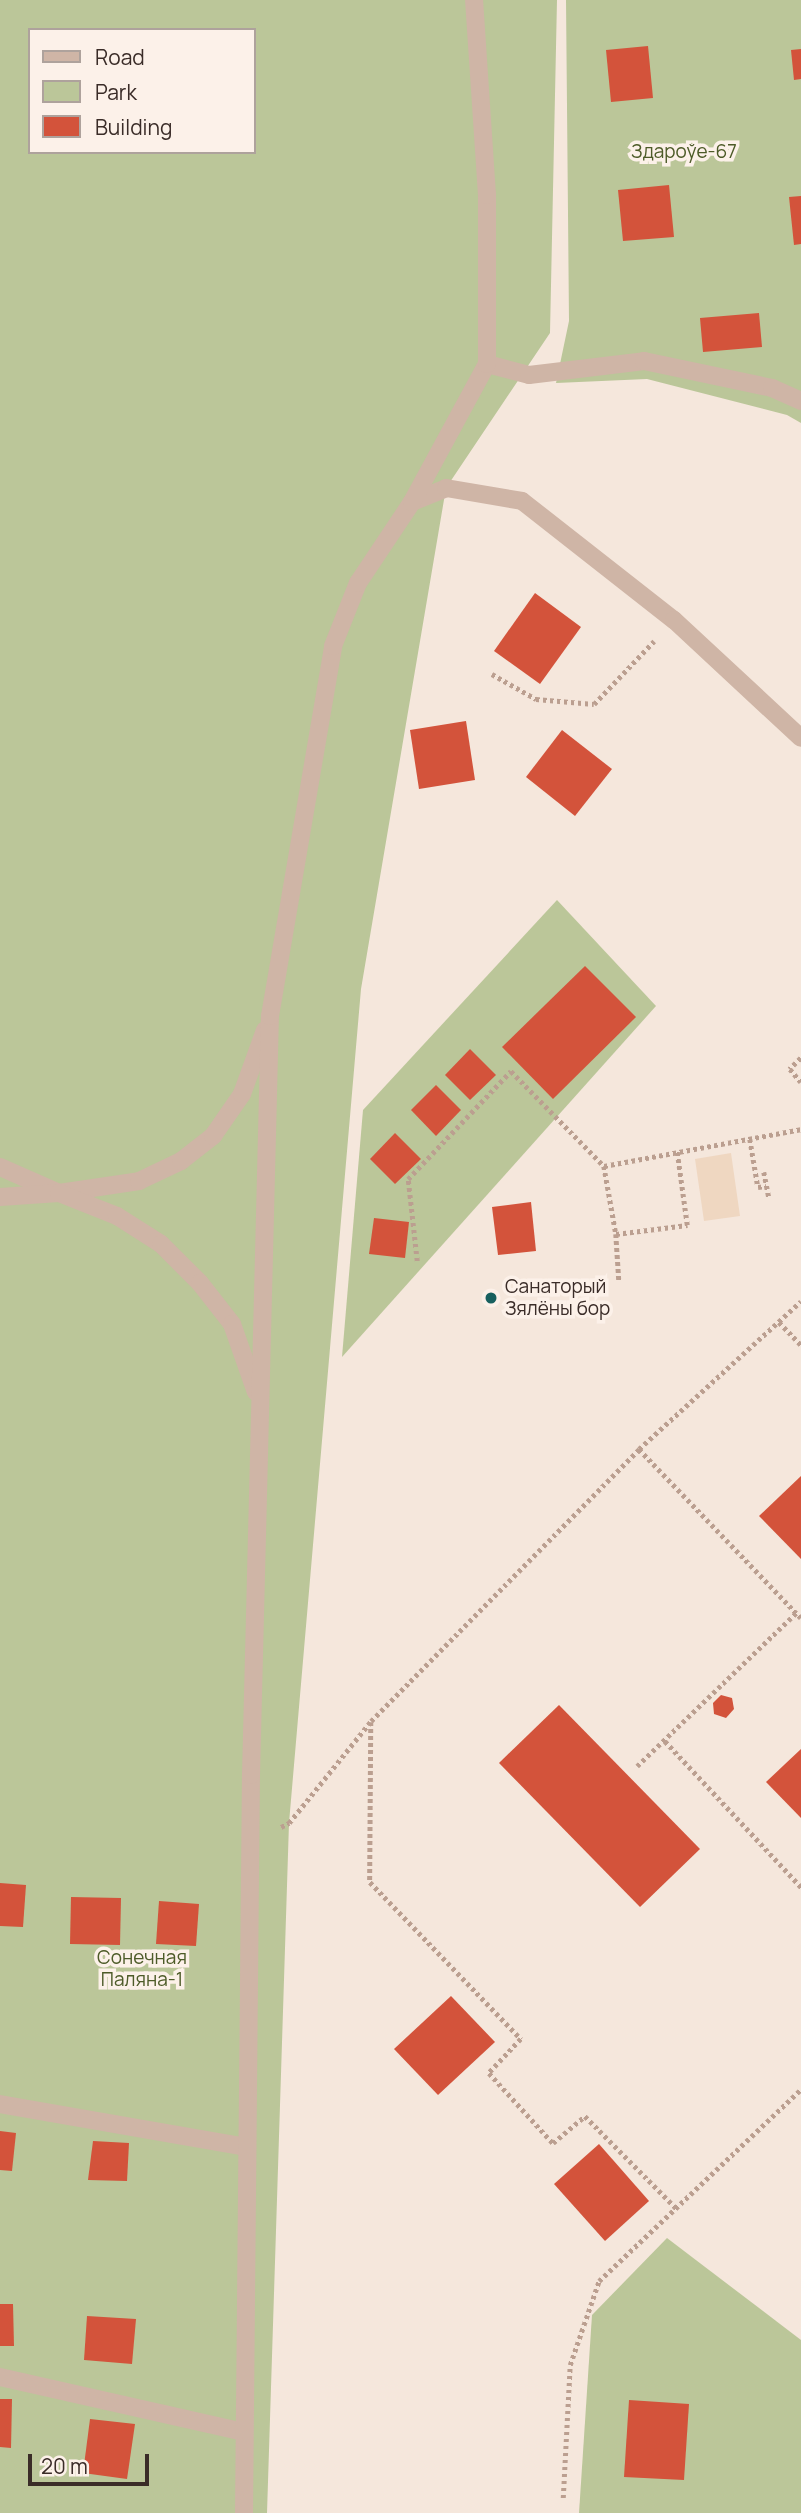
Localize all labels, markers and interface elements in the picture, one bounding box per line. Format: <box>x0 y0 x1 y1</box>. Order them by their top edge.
legend <box>28 28 256 154</box>
text: Road <box>95 43 145 71</box>
text: Park <box>95 78 137 106</box>
text: Building <box>95 113 172 141</box>
park label: Здароўе-67 <box>631 141 737 163</box>
place label: Санаторый Зялёны бор <box>505 1276 610 1320</box>
marker: Санаторый Зялёны бор <box>483 1290 499 1306</box>
park label: Сонечная Паляна-1 <box>97 1947 187 1991</box>
scale bar <box>32 2440 152 2484</box>
text: 20 m <box>41 2452 88 2480</box>

